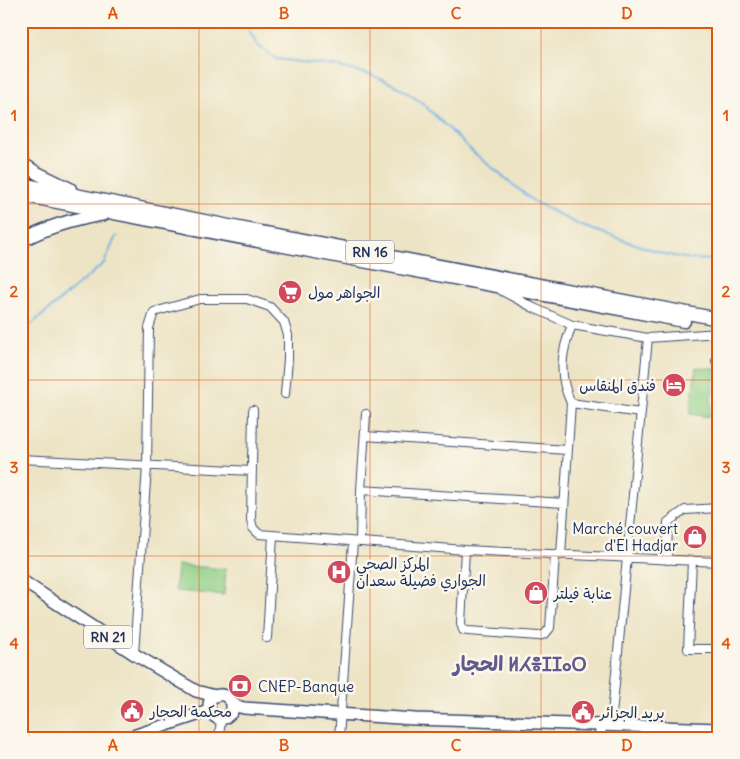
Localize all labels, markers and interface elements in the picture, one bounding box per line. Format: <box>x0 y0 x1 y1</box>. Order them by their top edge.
text: A <box>108 3 118 23</box>
text: B <box>279 3 290 23</box>
text: C <box>451 3 462 23</box>
text: D <box>621 3 633 23</box>
text: 1 <box>11 105 17 125</box>
text: 1 <box>723 105 729 125</box>
road number: RN 16 <box>346 240 394 264</box>
supermarket icon: الجواهر مول <box>277 279 303 305</box>
text: 2 <box>10 281 19 301</box>
text: 2 <box>722 281 731 301</box>
place label: الجواهر مول <box>308 283 380 303</box>
hotel icon: فندق المنقاس <box>661 372 687 398</box>
place label: فندق المنقاس <box>579 376 656 395</box>
text: 3 <box>9 457 19 477</box>
text: 3 <box>721 457 731 477</box>
place label: Marché couvert d'El Hadjar <box>572 519 678 555</box>
shop icon: Marché couvert d'El Hadjar <box>682 524 708 550</box>
place label: المركز الصحي الجواري فضيلة سعدان <box>356 554 486 592</box>
hospital icon: المركز الصحي الجواري فضيلة سعدان <box>326 559 352 585</box>
shop icon: عنابة فيلتر <box>523 580 549 606</box>
place label: عنابة فيلتر <box>552 584 612 603</box>
road number: RN 21 <box>84 626 132 649</box>
text: 4 <box>9 633 19 653</box>
text: 4 <box>721 633 731 653</box>
district label: الحجار ⵍⵃⴻⵊⵊⴰⵔ <box>451 651 587 676</box>
bank icon: CNEP-Banque <box>227 673 253 699</box>
place label: CNEP-Banque <box>258 677 354 696</box>
public building icon: محكمة الحجار <box>119 698 145 724</box>
public building icon: بريد الجزائر <box>570 699 596 725</box>
place label: محكمة الحجار <box>149 702 232 721</box>
place label: بريد الجزائر <box>598 703 665 722</box>
text: A <box>108 735 118 755</box>
text: B <box>279 735 290 755</box>
text: C <box>451 735 462 755</box>
text: D <box>621 735 633 755</box>

